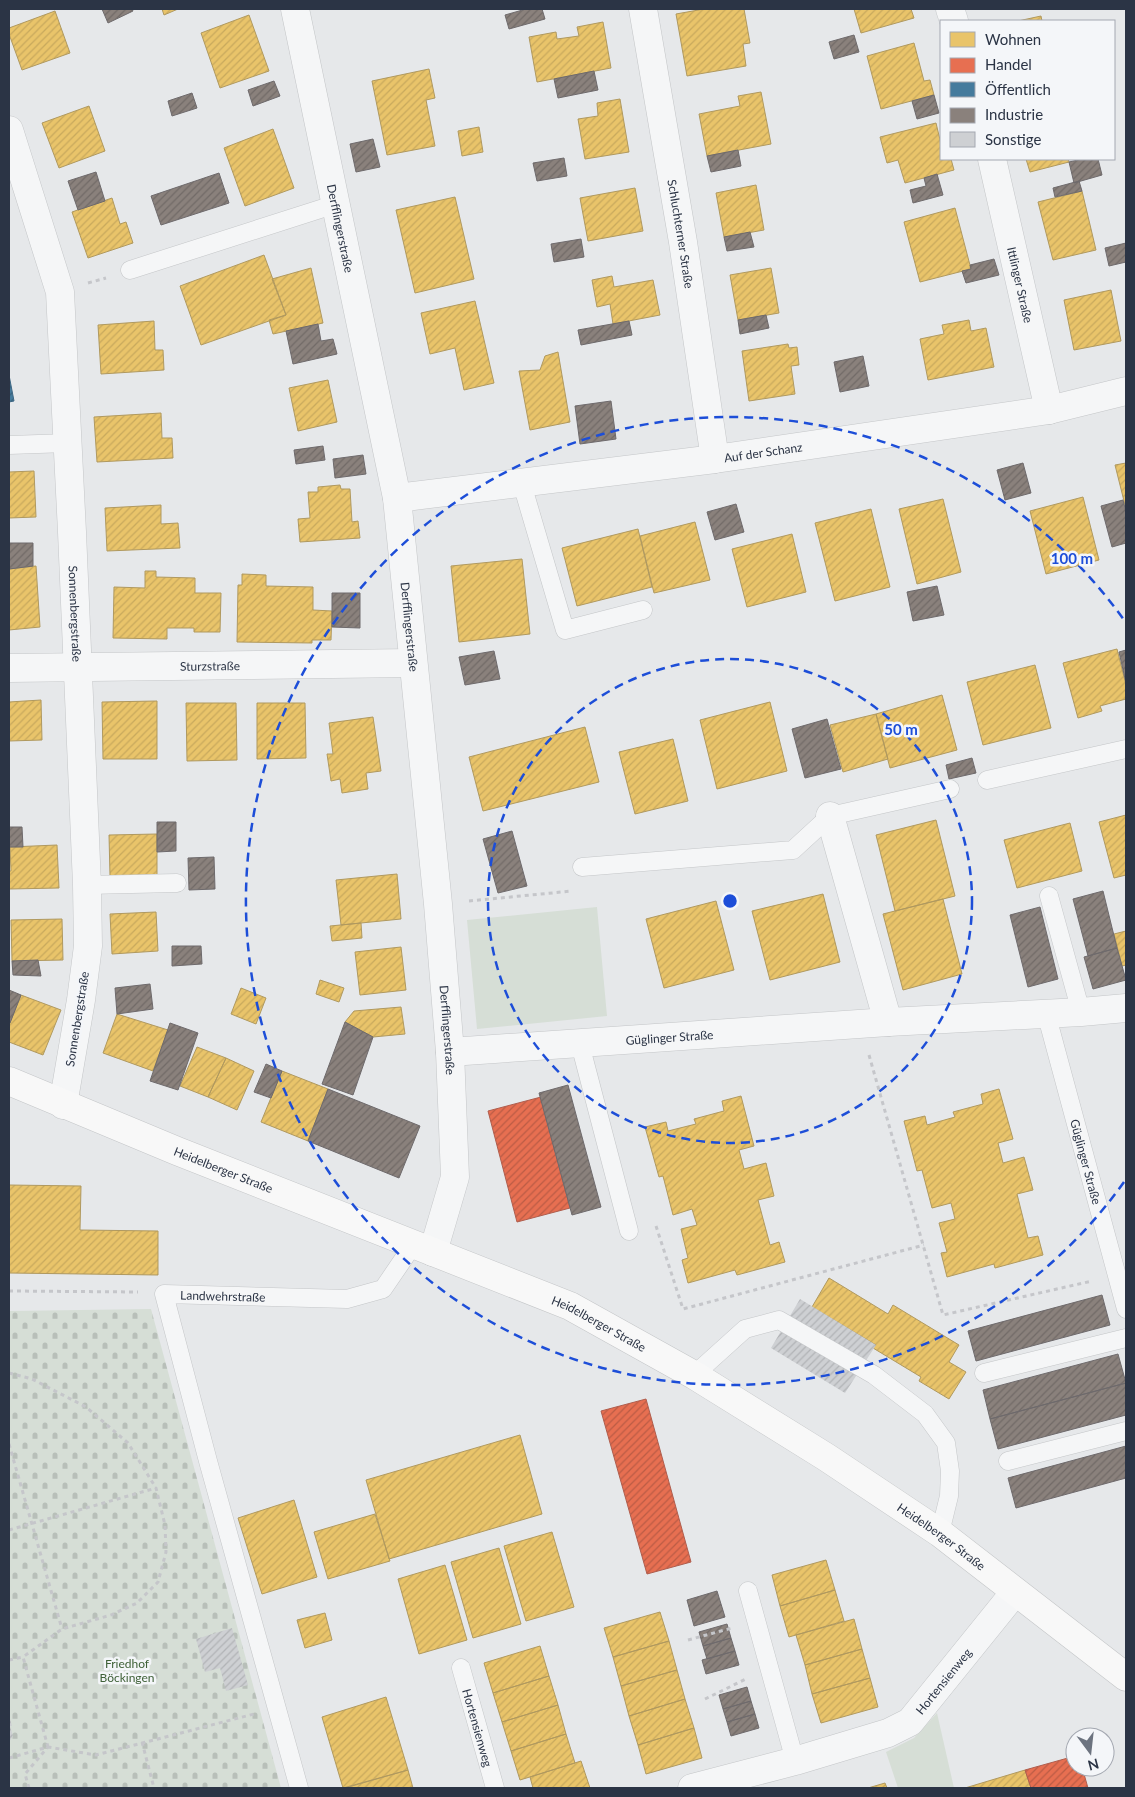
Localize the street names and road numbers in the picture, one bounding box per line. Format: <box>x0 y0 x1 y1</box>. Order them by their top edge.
street label: Schluchterner Straße <box>665 178 697 289</box>
street label: Derfflingerstraße <box>324 183 357 274</box>
street label: Ittlinger Straße <box>1005 245 1036 324</box>
street label: Auf der Schanz <box>723 439 804 465</box>
street label: Sonnenbergstraße <box>66 565 85 662</box>
street label: Derfflingerstraße <box>398 581 422 672</box>
street label: Sturzstraße <box>180 658 240 673</box>
street label: Sonnenbergstraße <box>62 970 92 1068</box>
street label: Derfflingerstraße <box>437 984 458 1075</box>
street label: Güglinger Straße <box>625 1026 714 1047</box>
street label: Güglinger Straße <box>1067 1117 1105 1206</box>
street label: Heidelberger Straße <box>172 1143 275 1196</box>
street label: Landwehrstraße <box>180 1287 266 1304</box>
street label: Heidelberger Straße <box>549 1292 649 1354</box>
street label: Heidelberger Straße <box>895 1499 989 1573</box>
street label: Hortensienweg <box>912 1645 974 1717</box>
street label: Hortensienweg <box>460 1687 496 1768</box>

